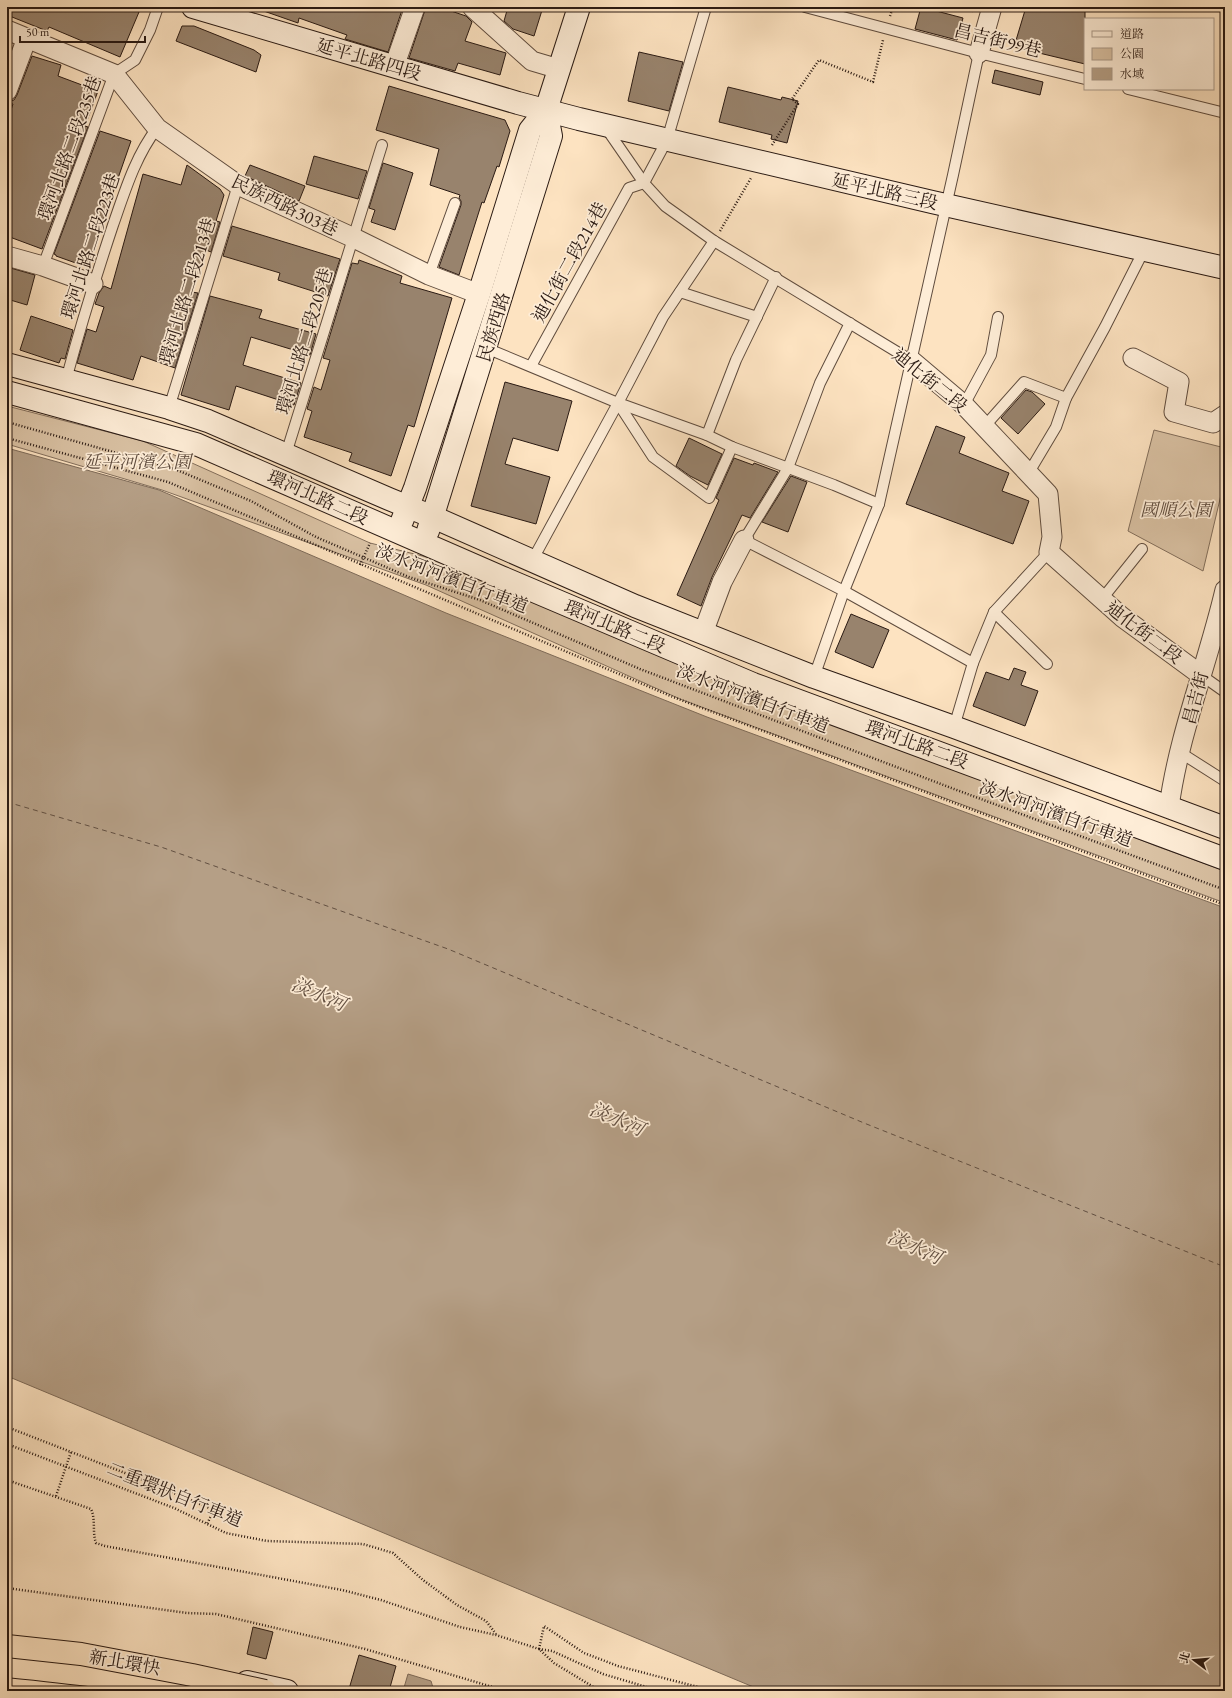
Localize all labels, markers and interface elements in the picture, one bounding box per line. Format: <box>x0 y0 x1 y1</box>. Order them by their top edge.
scale bar <box>20 18 145 44</box>
street label: 昌吉街99巷 <box>952 18 1044 62</box>
legend <box>1084 18 1214 90</box>
text: 50 m <box>26 24 50 40</box>
text: 道路 <box>1120 26 1144 42</box>
street label: 延平北路四段 <box>314 33 424 85</box>
text: 公園 <box>1120 46 1144 62</box>
text: 水域 <box>1120 66 1144 82</box>
street label: 環河北路二段235巷 <box>32 73 106 223</box>
street label: 延平北路三段 <box>830 168 940 214</box>
street label: 民族西路303巷 <box>228 169 342 241</box>
street label: 環河北路二段223巷 <box>56 170 124 322</box>
street label: 迪化街二段214巷 <box>526 198 612 326</box>
street label: 環河北路二段213巷 <box>154 215 220 367</box>
street label: 環河北路二段205巷 <box>271 265 337 417</box>
street label: 民族西路 <box>471 289 515 365</box>
street label: 迪化街二段 <box>888 343 972 417</box>
park label: 延平河濱公園 <box>83 450 194 473</box>
street label: 環河北路二段 <box>264 465 372 529</box>
park label: 國順公園 <box>1140 498 1215 521</box>
street label: 淡水河河濱自行車道 <box>372 538 532 618</box>
street label: 環河北路二段 <box>561 594 669 658</box>
street label: 迪化街二段 <box>1101 596 1187 668</box>
street label: 淡水河河濱自行車道 <box>673 658 833 738</box>
street label: 昌吉街 <box>1177 669 1213 727</box>
street label: 環河北路二段 <box>862 715 972 773</box>
street label: 淡水河河濱自行車道 <box>976 774 1136 852</box>
water label: 淡水河 <box>288 971 353 1018</box>
water label: 淡水河 <box>586 1096 651 1143</box>
water label: 淡水河 <box>884 1224 949 1271</box>
street label: 二重環狀自行車道 <box>104 1456 246 1532</box>
north arrow <box>1174 1640 1214 1680</box>
street label: 新北環快 <box>88 1644 162 1680</box>
text: 北 <box>1176 1650 1193 1664</box>

